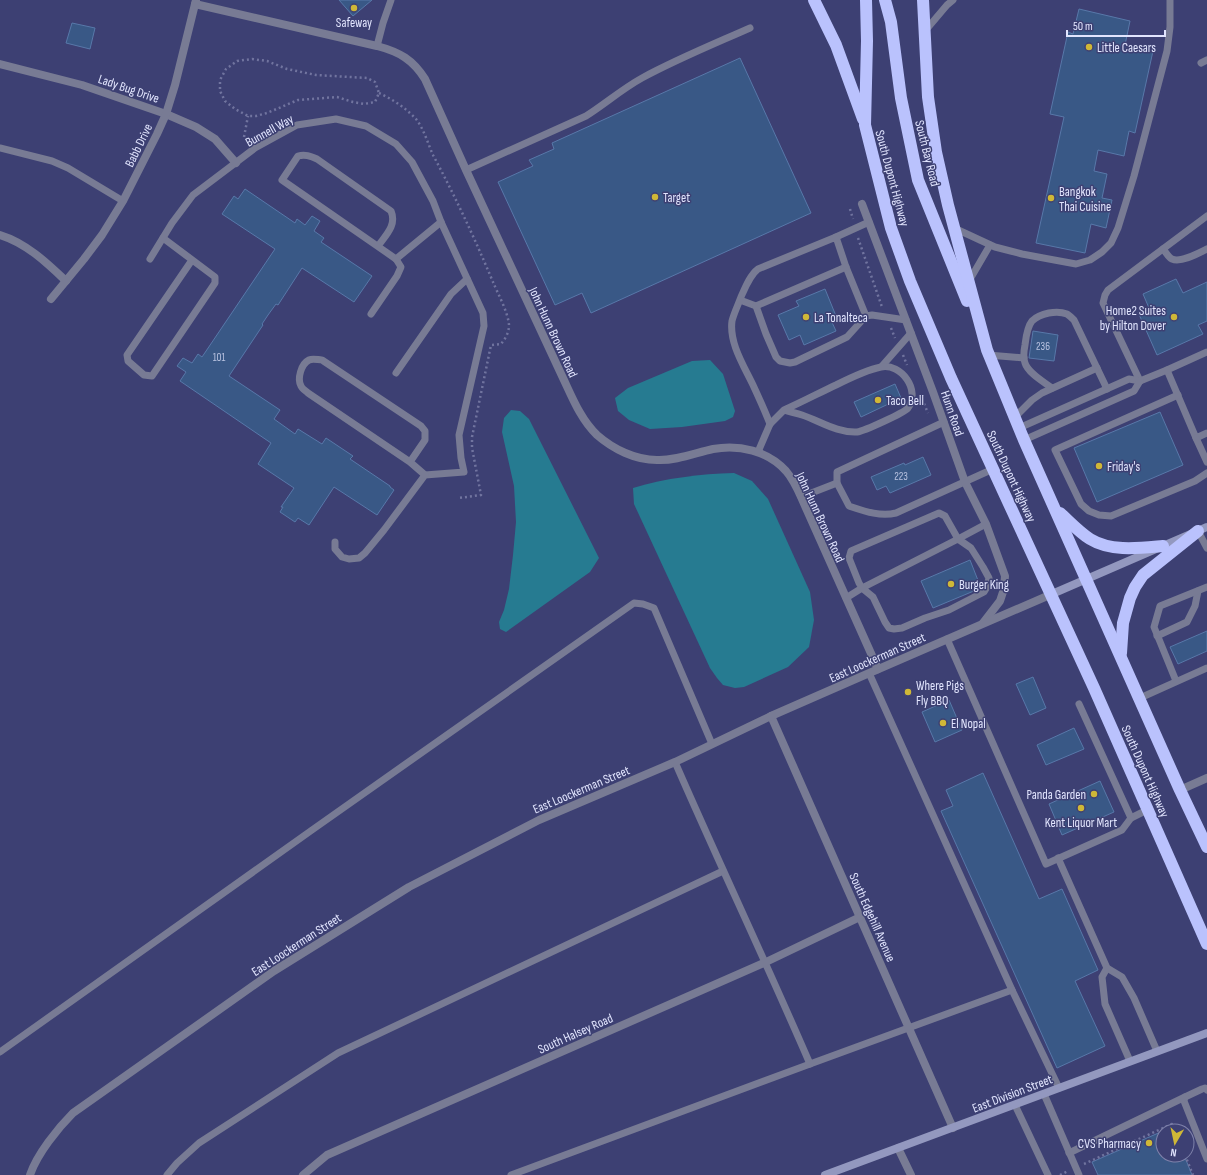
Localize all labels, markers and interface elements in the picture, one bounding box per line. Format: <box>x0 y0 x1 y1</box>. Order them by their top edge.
marker: Safeway <box>349 3 359 13</box>
scale bar <box>1067 12 1165 38</box>
place label: Safeway <box>336 15 372 31</box>
text: 50 m <box>1073 19 1093 34</box>
place label: Little Caesars <box>1097 40 1156 56</box>
marker: Little Caesars <box>1084 42 1094 52</box>
street label: Lady Bug Drive <box>96 71 161 107</box>
street label: Bunnell Way <box>243 111 296 151</box>
street label: South Bay Road <box>911 119 943 188</box>
street label: Babb Drive <box>122 121 156 170</box>
street label: South Dupont Highway <box>871 128 913 228</box>
place label: Bangkok Thai Cuisine <box>1059 184 1111 215</box>
place label: Target <box>663 190 690 206</box>
marker: Target <box>650 192 660 202</box>
marker: Bangkok Thai Cuisine <box>1046 193 1056 203</box>
street label: John Hunn Brown Road <box>525 284 581 380</box>
place label: Home2 Suites by Hilton Dover <box>1100 303 1166 334</box>
place label: La Tonalteca <box>814 310 868 326</box>
marker: La Tonalteca <box>801 312 811 322</box>
marker: Home2 Suites by Hilton Dover <box>1169 312 1179 322</box>
house number: 236 <box>1036 340 1050 353</box>
house number: 101 <box>213 351 225 364</box>
street label: Hunn Road <box>937 389 967 438</box>
place label: Taco Bell <box>886 393 924 409</box>
marker: Taco Bell <box>873 395 883 405</box>
street label: South Dupont Highway <box>983 428 1039 525</box>
place label: Friday's <box>1107 459 1140 475</box>
marker: Friday's <box>1094 461 1104 471</box>
street label: John Hunn Brown Road <box>792 469 848 565</box>
house number: 223 <box>894 470 908 483</box>
place label: Burger King <box>959 577 1009 593</box>
marker: Burger King <box>946 579 956 589</box>
street label: East Loockerman Street <box>827 630 928 686</box>
place label: Where Pigs Fly BBQ <box>916 678 964 709</box>
marker: Where Pigs Fly BBQ <box>903 687 913 697</box>
place label: El Nopal <box>951 716 986 732</box>
marker: El Nopal <box>938 718 948 728</box>
street label: South Dupont Highway <box>1118 723 1173 820</box>
street label: East Loockerman Street <box>531 762 632 818</box>
place label: Panda Garden <box>1026 787 1086 803</box>
marker: Panda Garden <box>1089 789 1099 799</box>
marker: Kent Liquor Mart <box>1076 803 1086 813</box>
place label: Kent Liquor Mart <box>1045 815 1117 831</box>
street label: South Edgehill Avenue <box>845 870 899 964</box>
street label: East Loockerman Street <box>249 910 344 980</box>
street label: South Halsey Road <box>535 1010 615 1058</box>
street label: East Division Street <box>970 1071 1055 1117</box>
north arrow <box>1155 1123 1195 1163</box>
place label: CVS Pharmacy <box>1078 1136 1141 1152</box>
marker: CVS Pharmacy <box>1144 1138 1154 1148</box>
text: N <box>1169 1145 1177 1159</box>

